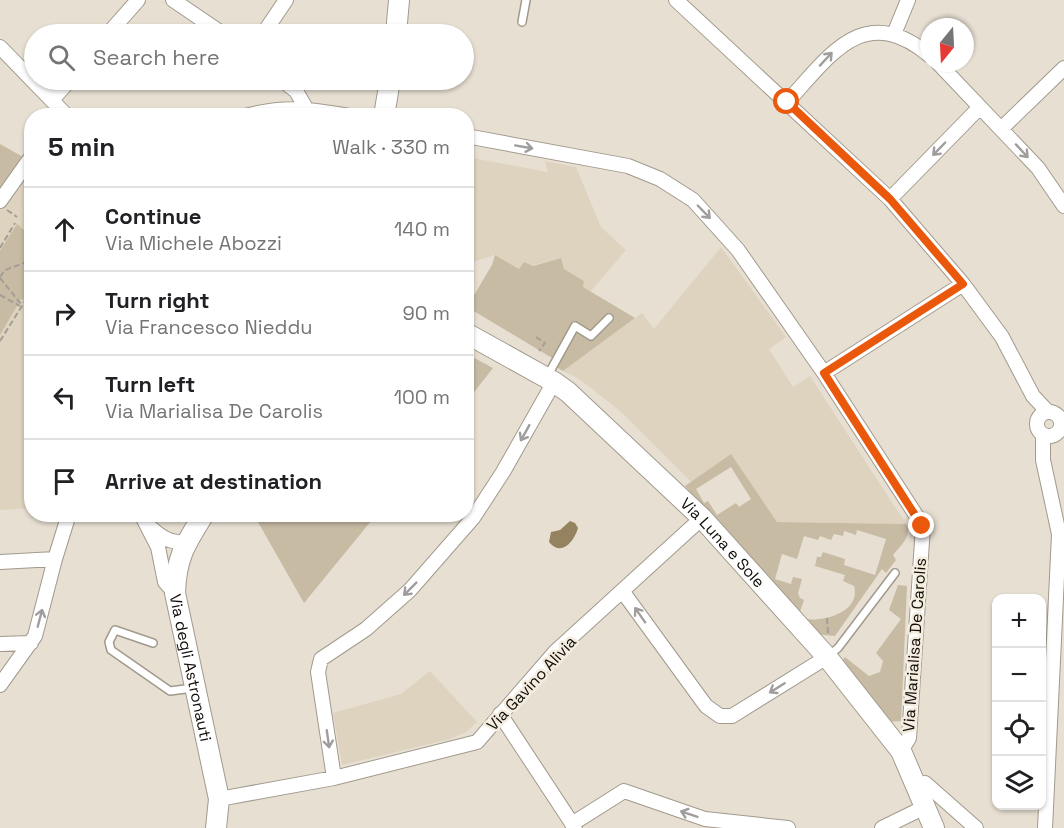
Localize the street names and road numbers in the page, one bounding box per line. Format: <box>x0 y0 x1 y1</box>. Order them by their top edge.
street label: Via Luna e Sole <box>676 493 770 592</box>
street label: Via Marialisa De Carolis <box>898 557 931 733</box>
street label: Via degli Astronauti <box>165 592 216 744</box>
street label: Via Gavino Alivia <box>482 631 581 735</box>

